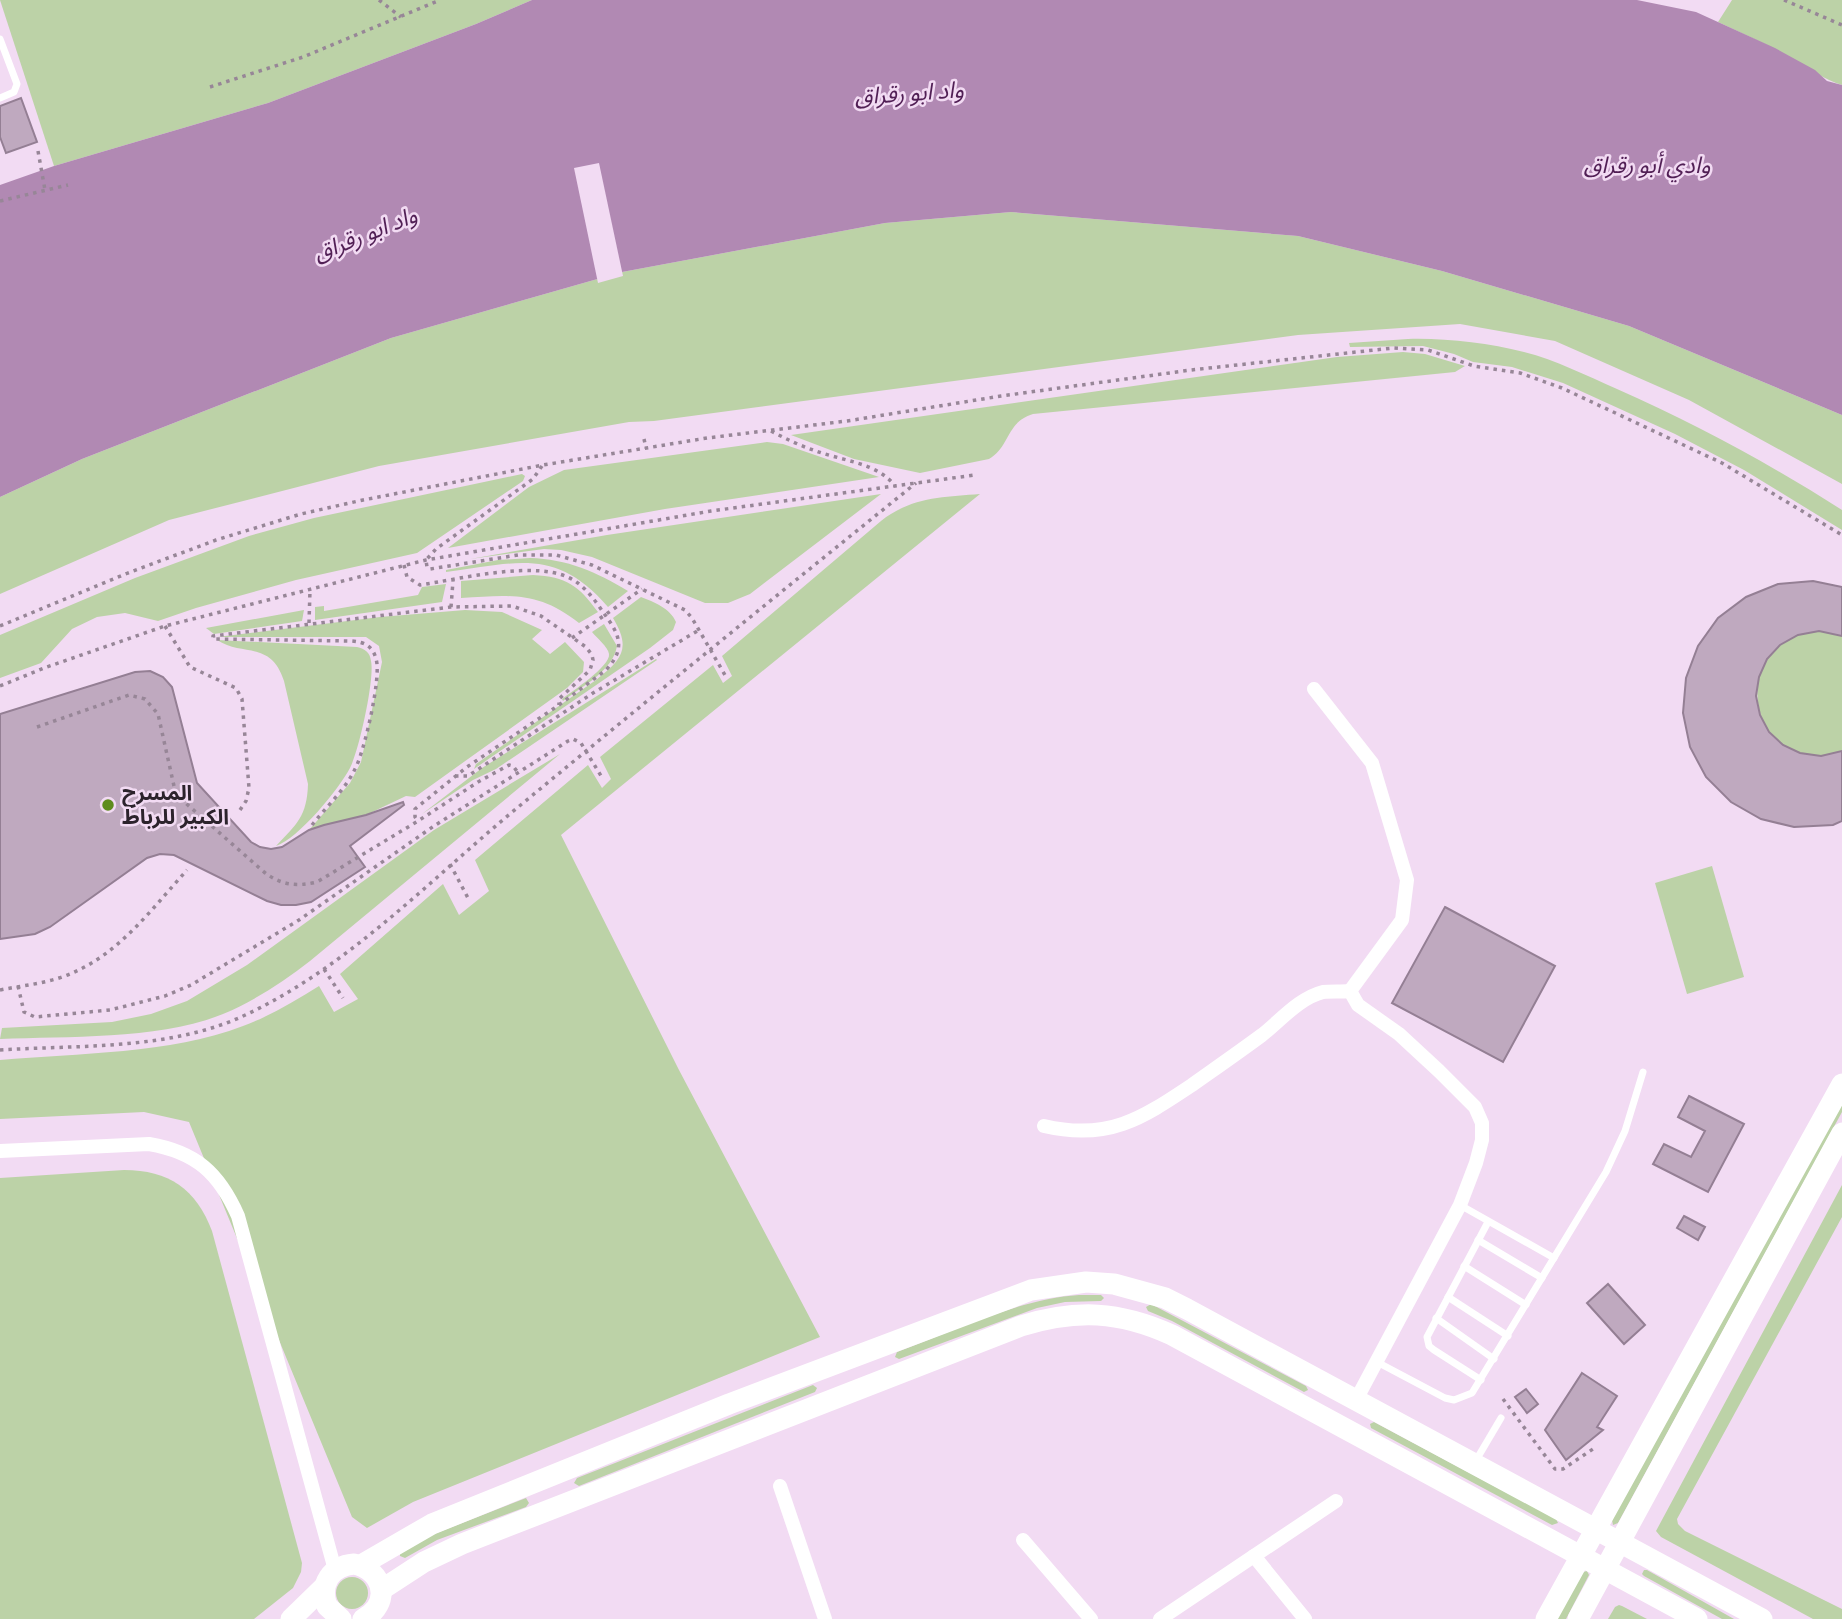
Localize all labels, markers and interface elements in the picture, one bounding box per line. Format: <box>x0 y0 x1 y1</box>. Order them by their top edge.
water label: واد ابو رقراق <box>853 76 965 111</box>
water label: وادي أبو رقراق <box>1584 151 1710 183</box>
water label: واد ابو رقراق <box>309 201 421 268</box>
place label: المسرح الكبير للرباط <box>122 781 229 829</box>
marker: المسرح الكبير للرباط <box>100 797 116 813</box>

